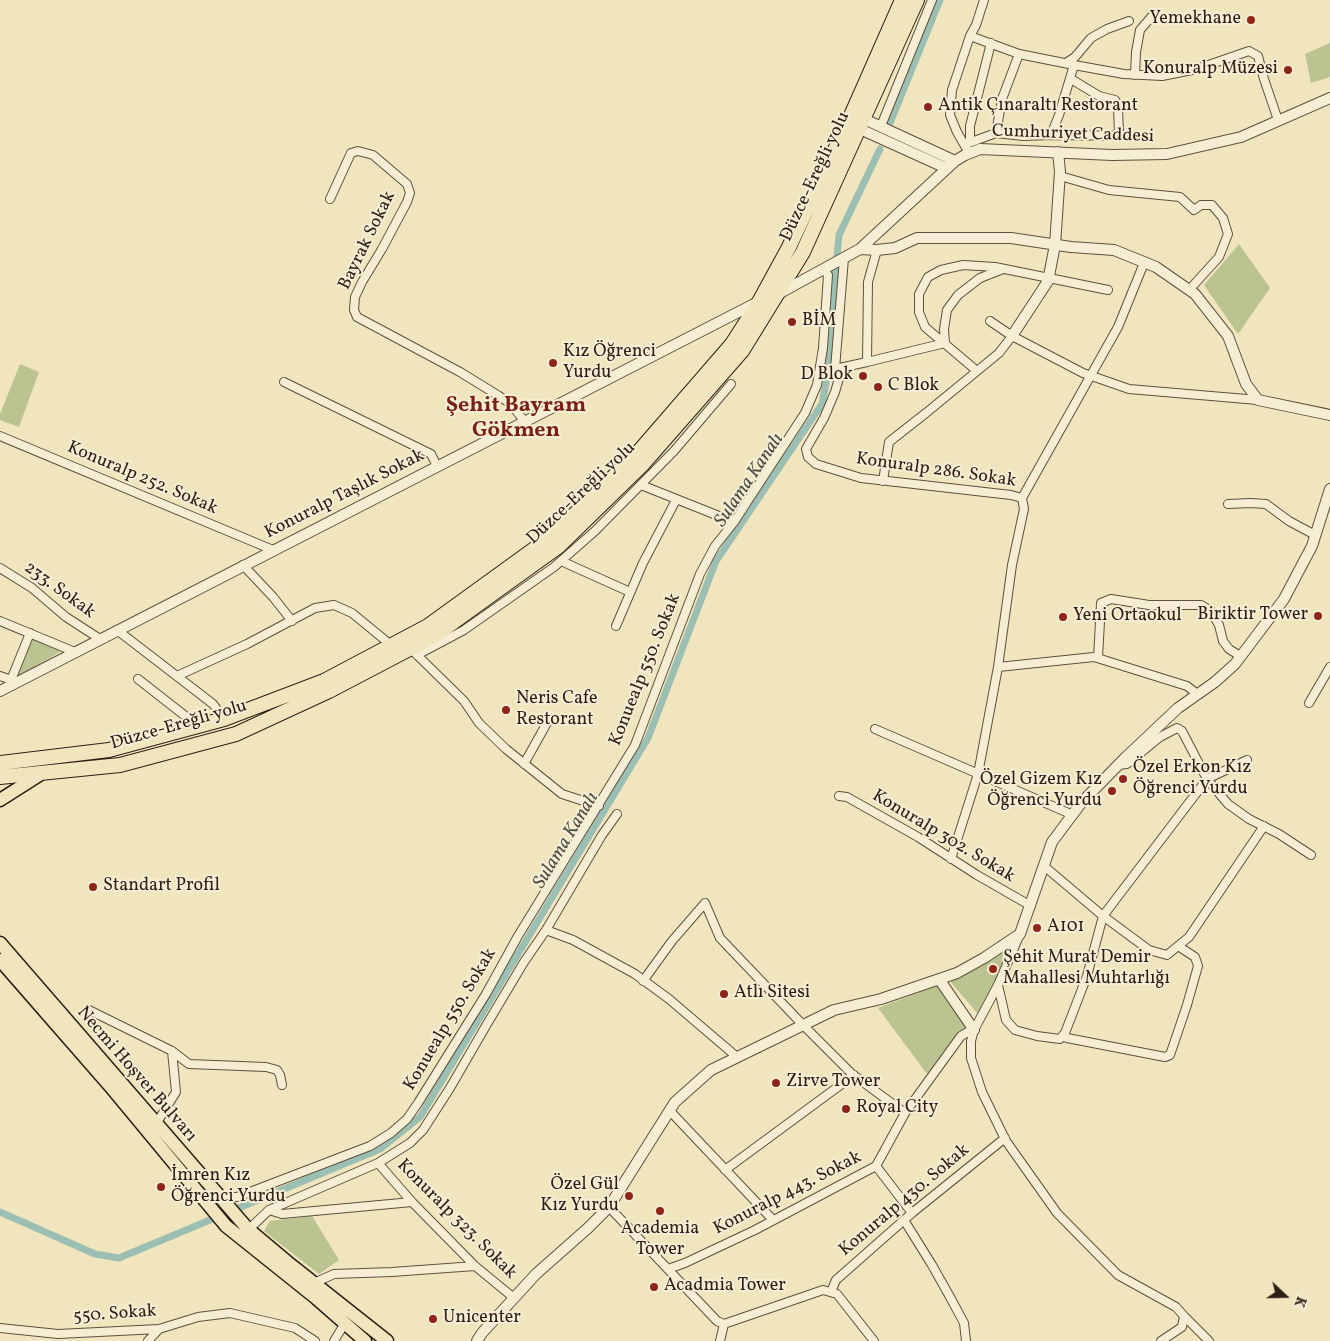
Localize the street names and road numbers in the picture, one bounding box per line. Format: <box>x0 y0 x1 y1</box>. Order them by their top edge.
street label: Düzce-Ereğli yolu <box>776 109 856 245</box>
street label: Cumhuriyet Caddesi <box>991 121 1155 149</box>
street label: Bayrak Sokak <box>335 188 401 294</box>
street label: Konuralp 252. Sokak <box>63 438 221 520</box>
street label: Düzce-Ereğli yolu <box>523 438 641 550</box>
street label: Konuralp Taşlık Sokak <box>262 445 428 545</box>
street label: Konuralp 286. Sokak <box>855 449 1017 493</box>
street label: 233. Sokak <box>19 558 99 624</box>
street label: Konuealp 550. Sokak <box>606 591 686 749</box>
street label: Düzce-Ereğli yolu <box>108 696 250 756</box>
street label: Konuralp 302. Sokak <box>868 786 1018 888</box>
street label: Konuealp 550. Sokak <box>400 945 502 1095</box>
street label: Necmi Hoşver Bulvarı <box>71 1003 201 1147</box>
street label: Konuralp 430. Sokak <box>836 1140 974 1262</box>
street label: Konuralp 443. Sokak <box>710 1147 866 1241</box>
street label: Konuralp 323. Sokak <box>391 1155 521 1285</box>
street label: 550. Sokak <box>73 1301 157 1329</box>

